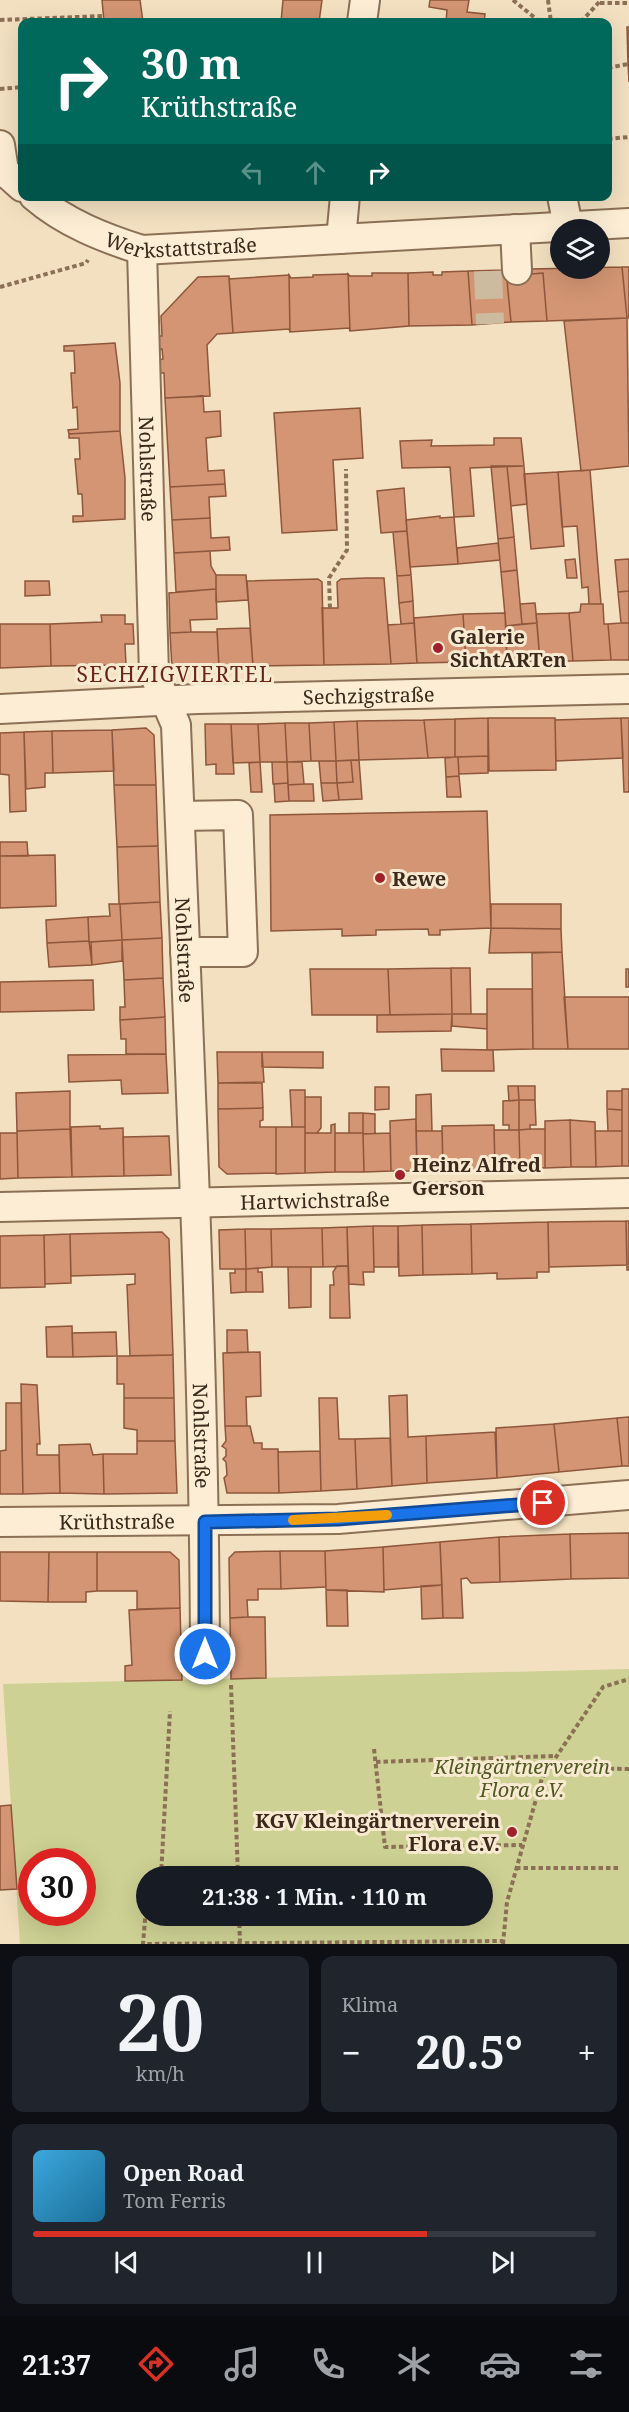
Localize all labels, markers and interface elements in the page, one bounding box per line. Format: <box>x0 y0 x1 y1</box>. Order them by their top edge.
text: 30 m <box>141 34 241 91</box>
icon: right <box>42 42 120 120</box>
text: Krüthstraße <box>141 88 297 125</box>
icon: left <box>236 156 269 189</box>
icon: ahead <box>299 156 332 189</box>
icon: right <box>362 156 395 189</box>
map controls <box>550 219 610 279</box>
button: layers <box>550 219 610 279</box>
street label: Werkstattstraße <box>101 225 257 264</box>
street label: Nohlstraße <box>133 416 163 522</box>
place label: Galerie SichtARTen <box>450 623 567 673</box>
marker: Galerie SichtARTen <box>431 641 445 655</box>
district label: SECHZIGVIERTEL <box>76 660 274 688</box>
street label: Sechzigstraße <box>303 680 435 710</box>
place label: Rewe <box>392 865 446 892</box>
marker: Rewe <box>373 871 387 885</box>
street label: Nohlstraße <box>169 897 201 1003</box>
place label: Heinz Alfred Gerson <box>412 1151 541 1201</box>
marker: Heinz Alfred Gerson <box>393 1168 407 1182</box>
street label: Hartwichstraße <box>240 1185 390 1215</box>
street label: Nohlstraße <box>187 1383 217 1489</box>
pin <box>517 1477 568 1528</box>
icon: arrive <box>526 1486 559 1519</box>
street label: Krüthstraße <box>59 1507 175 1535</box>
position arrow <box>173 1622 237 1686</box>
park label: Kleingärtnerverein Flora e.V. <box>433 1753 610 1803</box>
place label: KGV Kleingärtnerverein Flora e.V. <box>255 1807 500 1857</box>
marker: KGV Kleingärtnerverein Flora e.V. <box>505 1825 519 1839</box>
speed limit sign: 30 <box>18 1848 96 1926</box>
text: 21:38 · 1 Min. · 110 m <box>202 1881 427 1911</box>
text: 20 <box>116 1968 204 2074</box>
text: Klima <box>342 1991 398 2018</box>
text: 20.5° <box>415 2021 523 2082</box>
text: − <box>342 2030 361 2075</box>
text: + <box>578 2030 596 2075</box>
text: km/h <box>136 2060 185 2087</box>
text: Open Road <box>123 2157 244 2187</box>
text: Tom Ferris <box>123 2187 226 2214</box>
icon: previous <box>110 2246 143 2279</box>
icon: pause <box>298 2246 331 2279</box>
icon: next <box>486 2246 519 2279</box>
icon: directions <box>135 2343 177 2385</box>
icon: music <box>221 2343 263 2385</box>
icon: phone <box>307 2343 349 2385</box>
icon: climate <box>393 2343 435 2385</box>
icon: car <box>479 2343 521 2385</box>
icon: filters <box>565 2343 607 2385</box>
text: 21:37 <box>22 2346 91 2383</box>

